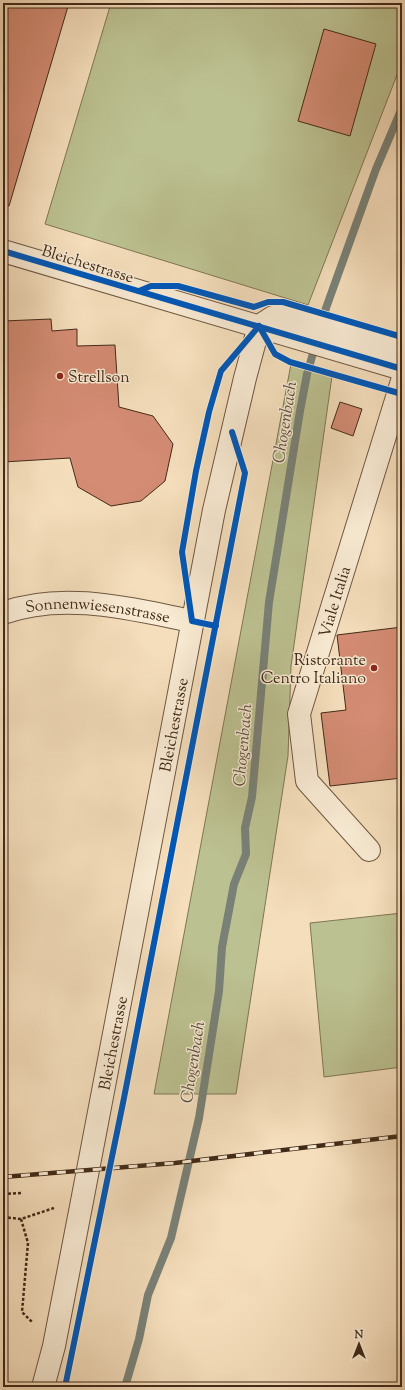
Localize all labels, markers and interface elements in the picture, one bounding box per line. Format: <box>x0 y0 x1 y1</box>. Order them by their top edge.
street label: Bleichestrasse <box>38 240 136 290</box>
place label: Strellson <box>68 367 130 390</box>
marker: Strellson <box>55 371 65 381</box>
water label: Chogenbach <box>268 379 304 465</box>
street label: Viale Italia <box>314 563 358 641</box>
street label: Sonnenwiesenstrasse <box>24 594 172 630</box>
place label: Ristorante Centro Italiano <box>261 650 366 691</box>
marker: Ristorante Centro Italiano <box>369 663 379 673</box>
street label: Bleichestrasse <box>155 676 196 774</box>
water label: Chogenbach <box>228 702 260 787</box>
street label: Bleichestrasse <box>94 994 135 1092</box>
water label: Chogenbach <box>176 1019 212 1105</box>
north arrow <box>339 1324 379 1364</box>
text: N <box>354 1327 364 1343</box>

